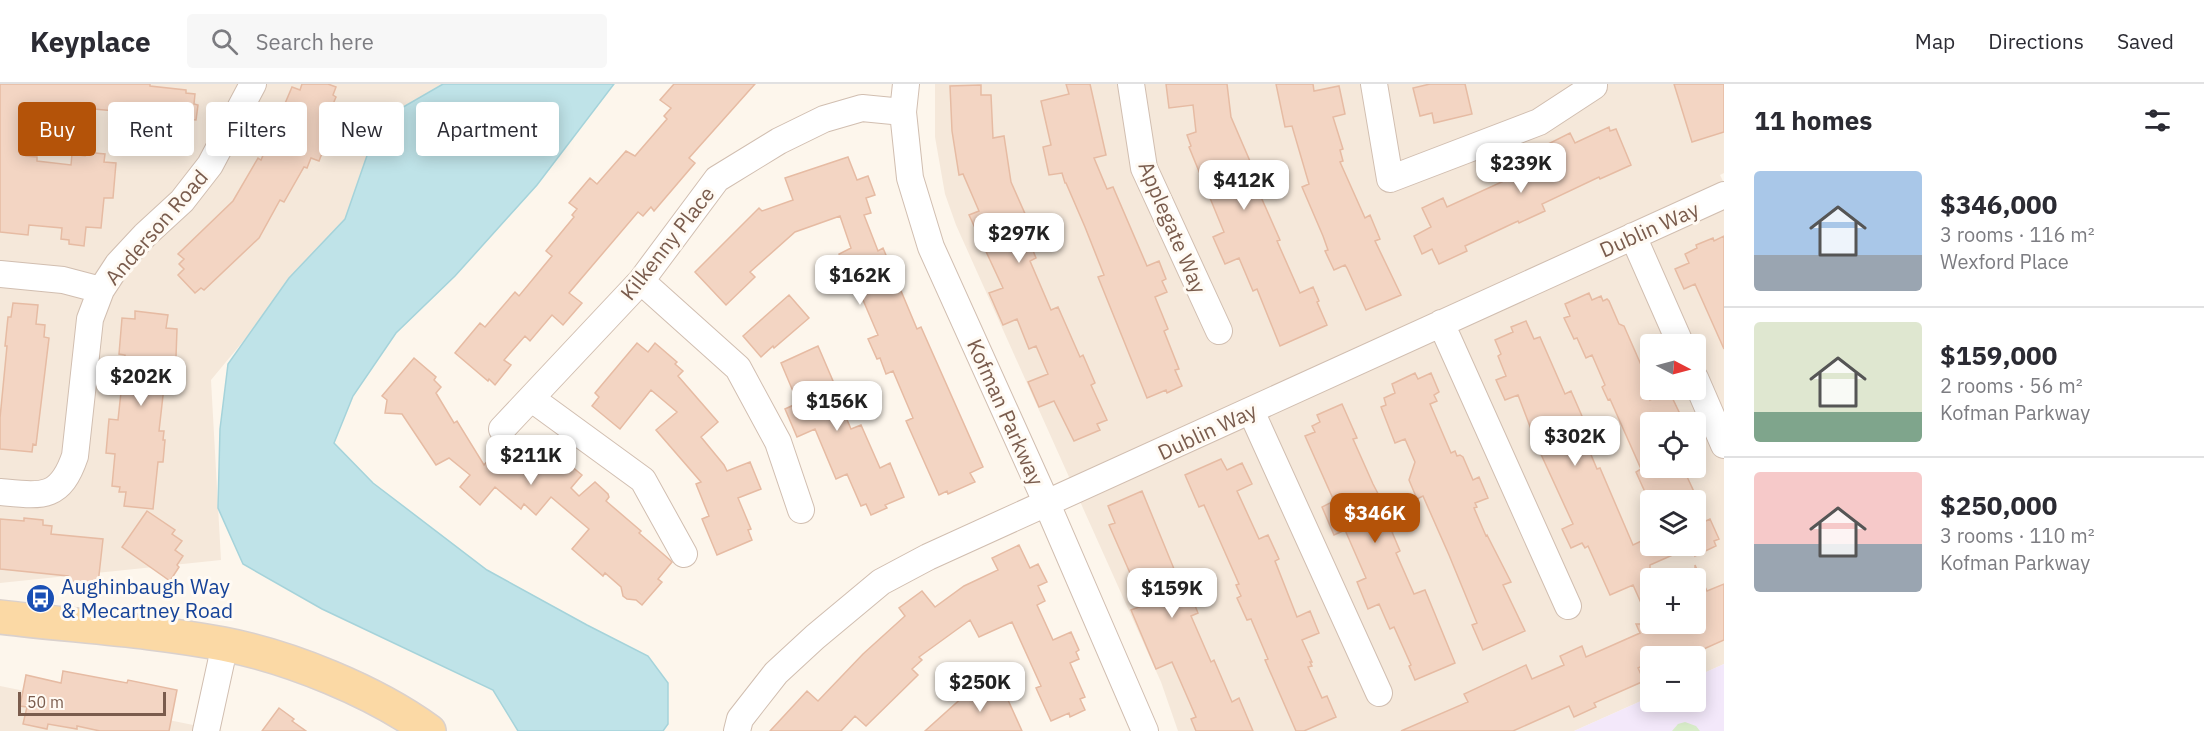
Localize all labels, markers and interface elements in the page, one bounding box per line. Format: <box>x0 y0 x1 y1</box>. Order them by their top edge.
search box <box>187 14 607 68</box>
text: Keyplace <box>30 23 151 60</box>
icon: search <box>208 25 241 58</box>
text: Search here <box>256 27 374 56</box>
text: Map <box>1915 27 1955 55</box>
text: Directions <box>1988 27 2084 55</box>
text: Saved <box>2117 27 2174 55</box>
chip: Buy <box>18 102 96 156</box>
chip: Rent <box>108 102 194 156</box>
chip: Filters <box>206 102 307 156</box>
chip: New <box>319 102 404 156</box>
chip: Apartment <box>416 102 559 156</box>
text: 11 homes <box>1754 103 1872 137</box>
icon: filters <box>2141 104 2174 137</box>
pin: $239K <box>1479 143 1563 194</box>
text: $239K <box>1490 149 1552 176</box>
street label: Applegate Way <box>1133 157 1214 298</box>
pin: $412K <box>1202 160 1286 211</box>
street label: Anderson Road <box>98 163 214 291</box>
text: $412K <box>1213 166 1275 193</box>
street label: Kilkenny Place <box>614 180 720 306</box>
text: $346,000 <box>1940 187 2057 221</box>
street label: Dublin Way <box>1595 194 1704 263</box>
icon: home <box>1802 195 1874 267</box>
pin: $297K <box>977 213 1061 264</box>
text: $297K <box>988 219 1050 246</box>
text: 3 rooms · 116 m² <box>1940 221 2095 248</box>
text: Wexford Place <box>1940 248 2069 275</box>
pin: $162K <box>818 255 902 306</box>
text: $162K <box>829 261 891 288</box>
street label: Kofman Parkway <box>961 334 1051 490</box>
north arrow <box>1640 334 1706 400</box>
map controls <box>1640 334 1706 712</box>
text: $159,000 <box>1940 338 2057 372</box>
icon: home <box>1802 346 1874 418</box>
pin: $202K <box>99 356 183 407</box>
text: $202K <box>110 362 172 389</box>
text: 2 rooms · 56 m² <box>1940 372 2083 399</box>
pin: $156K <box>795 381 879 432</box>
text: $156K <box>806 387 868 414</box>
street label: Dublin Way <box>1153 396 1261 466</box>
text: Kofman Parkway <box>1940 399 2090 426</box>
button: locate <box>1640 412 1706 478</box>
pin: $302K <box>1533 416 1617 467</box>
text: $302K <box>1544 422 1606 449</box>
pin: $211K <box>489 435 573 486</box>
text: $211K <box>500 441 562 468</box>
text: $250,000 <box>1940 488 2057 522</box>
button: layers <box>1640 490 1706 556</box>
pin: $346K <box>1333 493 1417 544</box>
icon: home <box>1802 496 1874 568</box>
text: $346K <box>1344 499 1406 526</box>
text: 3 rooms · 110 m² <box>1940 522 2095 549</box>
text: Kofman Parkway <box>1940 549 2090 576</box>
pin: $159K <box>1130 568 1214 619</box>
button: + <box>1640 568 1706 634</box>
place label: Aughinbaugh Way & Mecartney Road <box>61 572 233 624</box>
text: $159K <box>1141 574 1203 601</box>
bus stop icon: Aughinbaugh Way & Mecartney Road <box>24 582 56 614</box>
button: − <box>1640 646 1706 712</box>
pin: $250K <box>938 662 1022 713</box>
text: $250K <box>949 668 1011 695</box>
scale bar <box>18 689 166 716</box>
text: 50 m <box>27 692 64 712</box>

